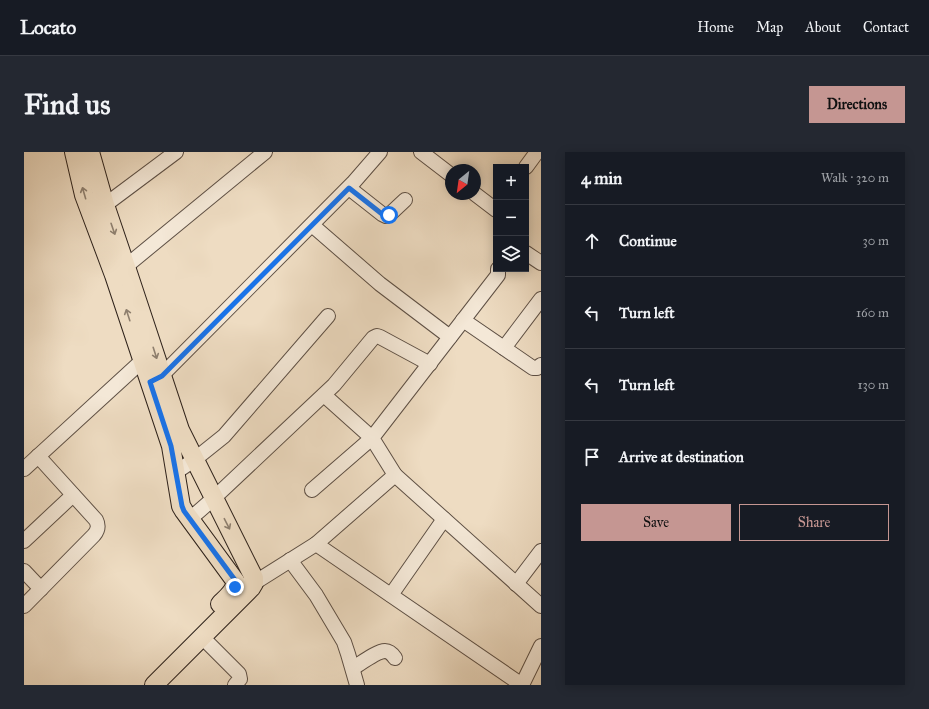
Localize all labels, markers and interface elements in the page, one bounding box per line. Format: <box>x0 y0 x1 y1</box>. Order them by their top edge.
text: Locato <box>20 16 76 39</box>
text: Home <box>697 19 734 36</box>
text: Map <box>756 19 783 36</box>
text: About <box>805 19 841 36</box>
text: Contact <box>863 19 909 36</box>
button: Directions <box>809 86 905 123</box>
text: Find us <box>24 87 110 122</box>
north arrow <box>445 164 481 200</box>
map controls <box>493 164 529 272</box>
button: + <box>493 164 529 200</box>
text: 4 min <box>581 168 622 189</box>
text: Walk · 320 m <box>821 170 889 186</box>
one-way arrow <box>80 186 87 199</box>
button: − <box>493 200 529 236</box>
route start <box>380 206 398 224</box>
one-way arrow <box>110 223 118 235</box>
icon: ahead <box>581 230 603 252</box>
text: Continue <box>619 232 677 250</box>
text: 30 m <box>863 233 889 249</box>
button: layers <box>493 236 529 272</box>
icon: left <box>581 302 603 324</box>
text: Turn left <box>619 304 675 322</box>
text: 160 m <box>856 305 889 321</box>
one-way arrow <box>123 310 131 322</box>
one-way arrow <box>151 346 159 358</box>
icon: left <box>581 374 603 396</box>
text: Turn left <box>619 376 675 394</box>
text: 130 m <box>857 377 889 393</box>
icon: arrive <box>581 446 603 468</box>
text: Arrive at destination <box>619 448 744 466</box>
button: Save <box>581 504 731 541</box>
button: Share <box>739 504 889 541</box>
one-way arrow <box>223 517 231 529</box>
route end <box>226 578 244 596</box>

